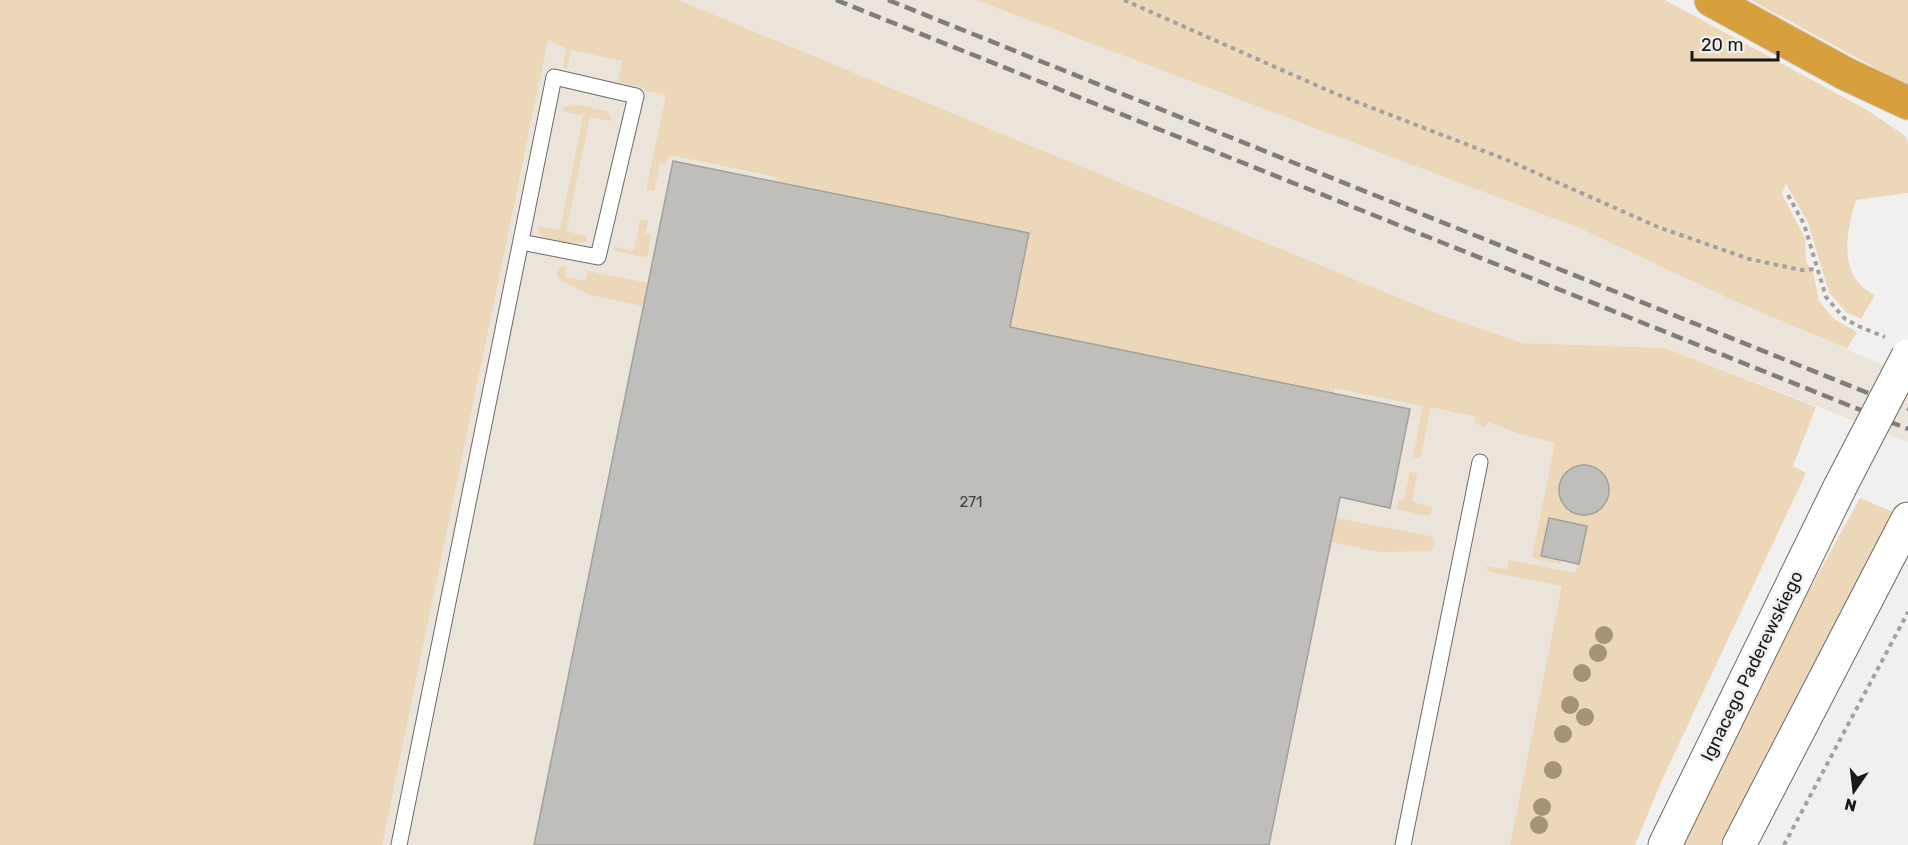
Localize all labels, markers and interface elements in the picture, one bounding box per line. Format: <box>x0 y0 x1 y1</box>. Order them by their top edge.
scale bar <box>1692 24 1778 62</box>
text: 20 m <box>1701 34 1743 56</box>
house number: 271 <box>960 493 982 511</box>
street label: Ignacego Paderewskiego <box>1696 567 1808 765</box>
north arrow <box>1824 761 1884 821</box>
text: N <box>1843 794 1858 816</box>

